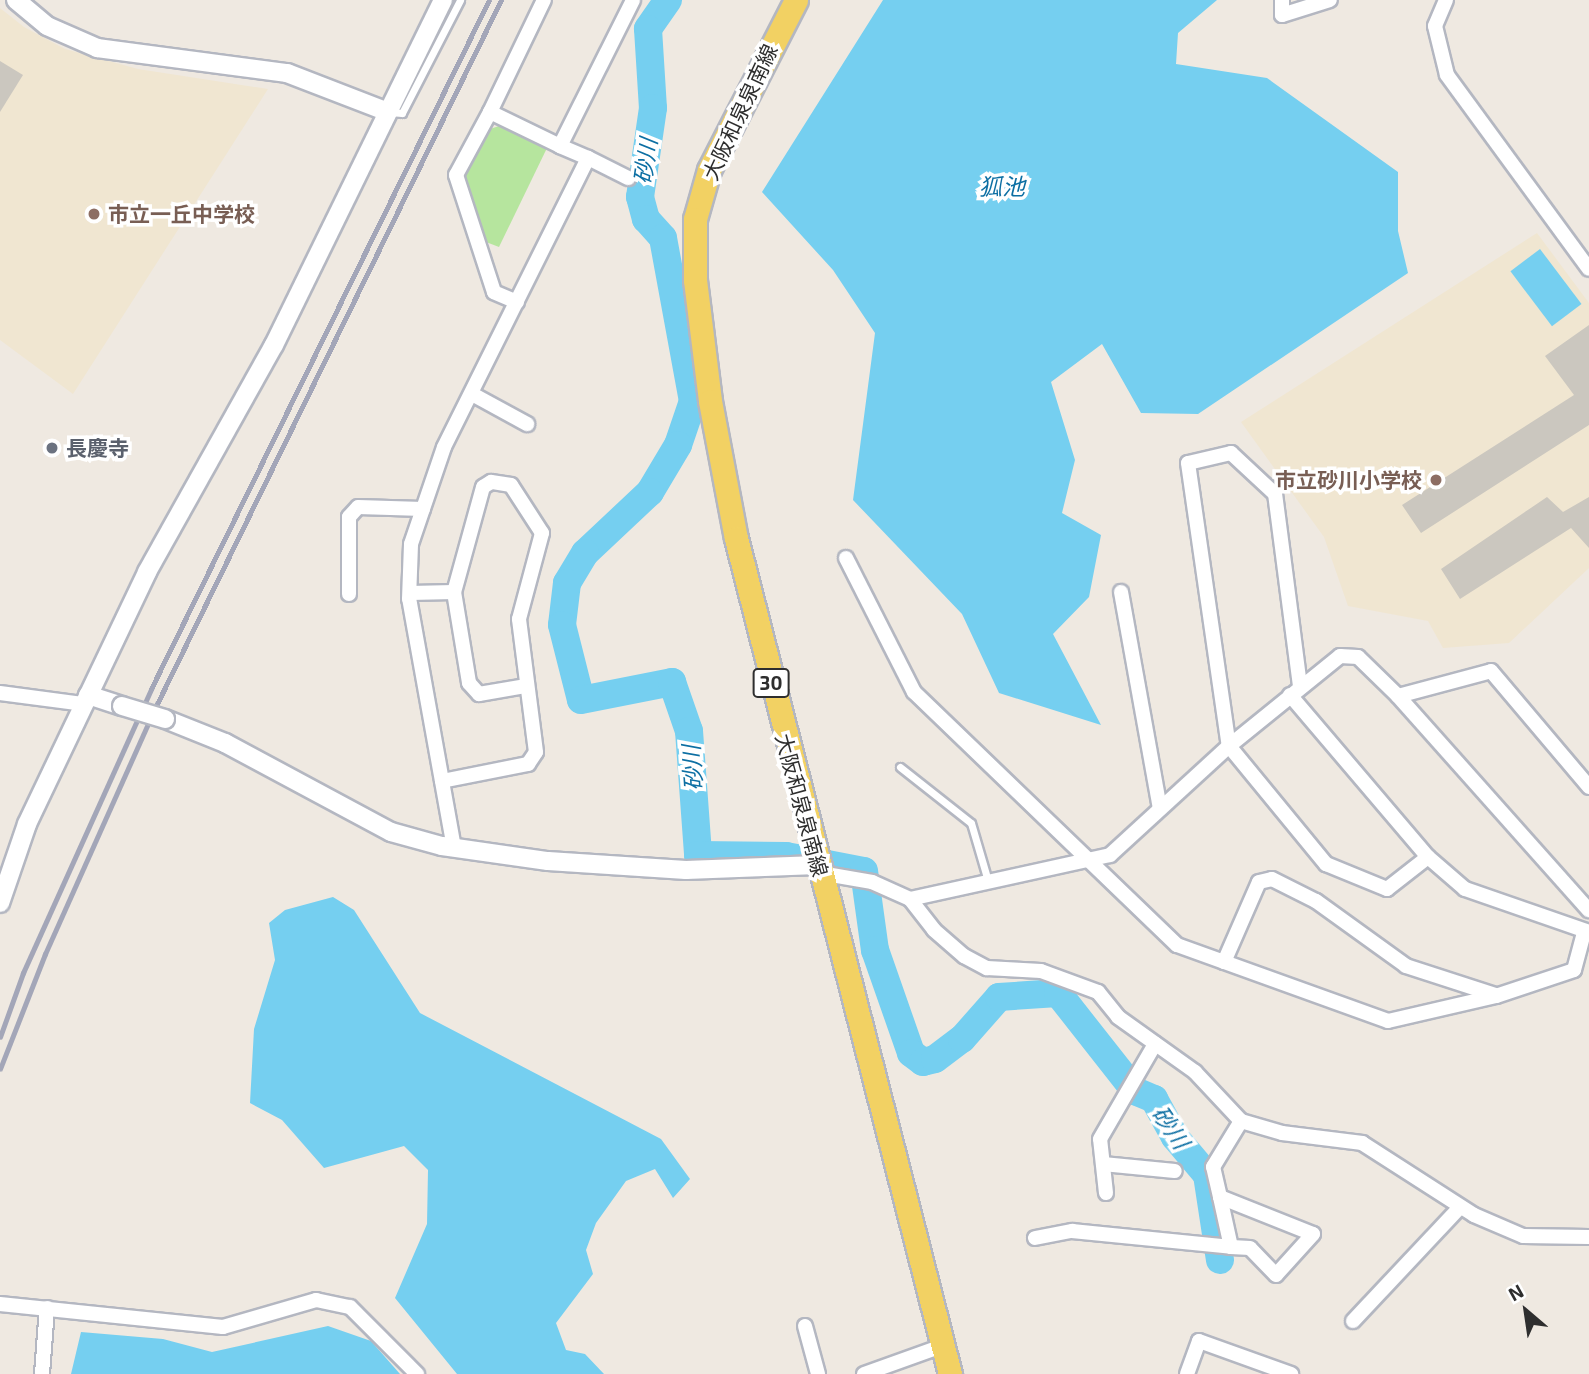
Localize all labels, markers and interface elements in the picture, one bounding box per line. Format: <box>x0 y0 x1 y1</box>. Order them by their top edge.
street label: 大阪和泉泉南線 <box>698 40 782 184</box>
water label: 砂川 <box>628 136 662 186</box>
water label: 狐池 <box>979 172 1025 200</box>
place label: 市立一丘中学校 <box>108 201 255 227</box>
marker: 市立一丘中学校 <box>86 206 102 222</box>
place label: 長慶寺 <box>66 435 129 461</box>
marker: 長慶寺 <box>44 440 60 456</box>
place label: 市立砂川小学校 <box>1275 467 1422 493</box>
marker: 市立砂川小学校 <box>1428 472 1444 488</box>
road number: 30 <box>752 668 790 698</box>
street label: 大阪和泉泉南線 <box>771 731 833 879</box>
water label: 砂川 <box>677 744 707 792</box>
water label: 砂川 <box>1147 1100 1195 1154</box>
north arrow <box>1491 1276 1561 1346</box>
text: N <box>1504 1279 1527 1306</box>

